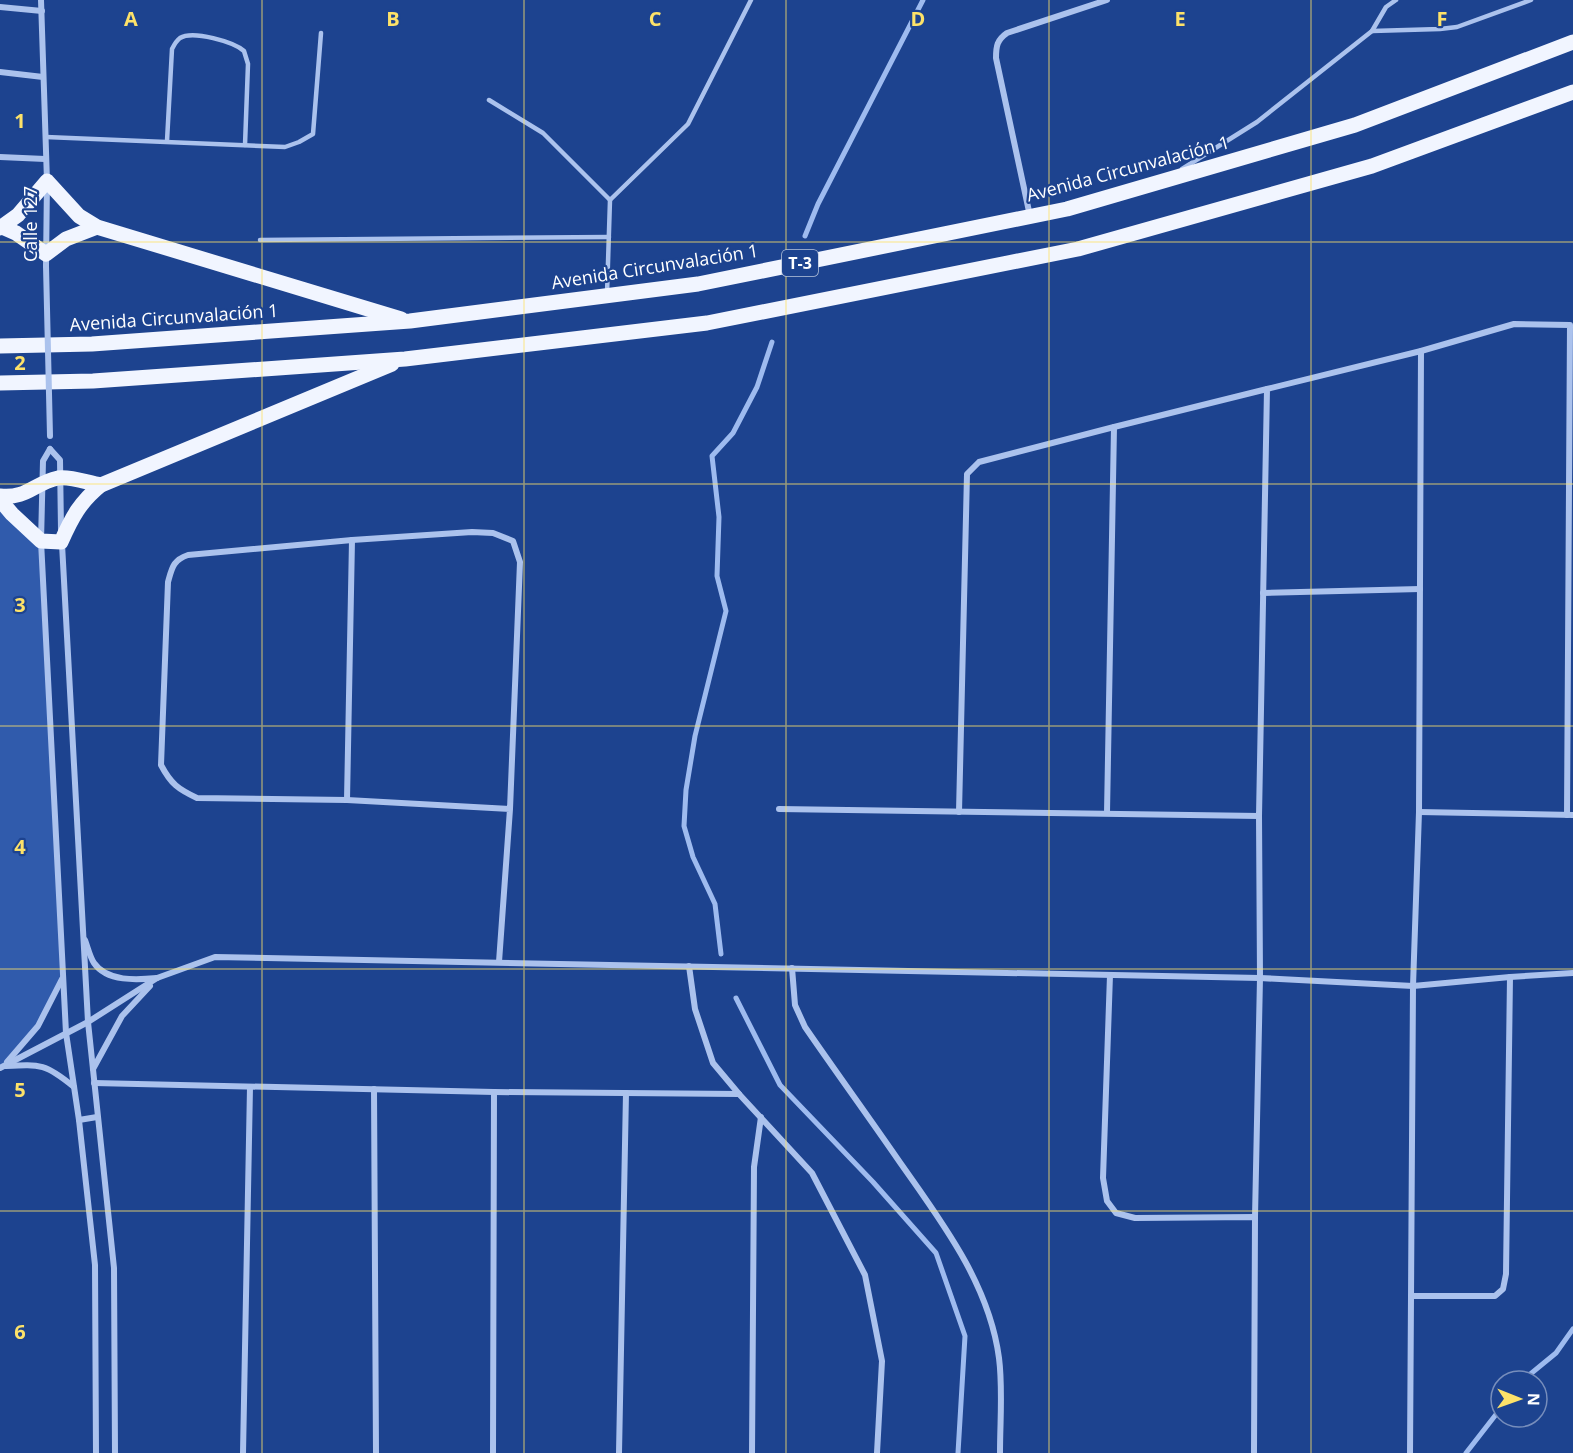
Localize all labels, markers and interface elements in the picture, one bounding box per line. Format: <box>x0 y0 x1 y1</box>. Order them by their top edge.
text: A <box>124 5 138 32</box>
text: B <box>386 5 400 32</box>
text: C <box>649 5 662 32</box>
text: D <box>911 5 925 32</box>
text: E <box>1174 5 1186 32</box>
text: F <box>1437 5 1447 32</box>
text: 1 <box>14 107 26 134</box>
street label: Avenida Circunvalación 1 <box>1024 129 1232 207</box>
street label: Calle 127 <box>18 186 42 262</box>
street label: Avenida Circunvalación 1 <box>550 238 760 294</box>
road number: T-3 <box>782 250 818 276</box>
street label: Avenida Circunvalación 1 <box>69 298 279 336</box>
text: 2 <box>14 349 26 376</box>
text: 3 <box>14 591 26 618</box>
text: 4 <box>14 833 26 860</box>
text: 5 <box>14 1076 26 1103</box>
text: 6 <box>14 1318 26 1345</box>
north arrow <box>1489 1369 1549 1429</box>
text: N <box>1523 1393 1545 1406</box>

